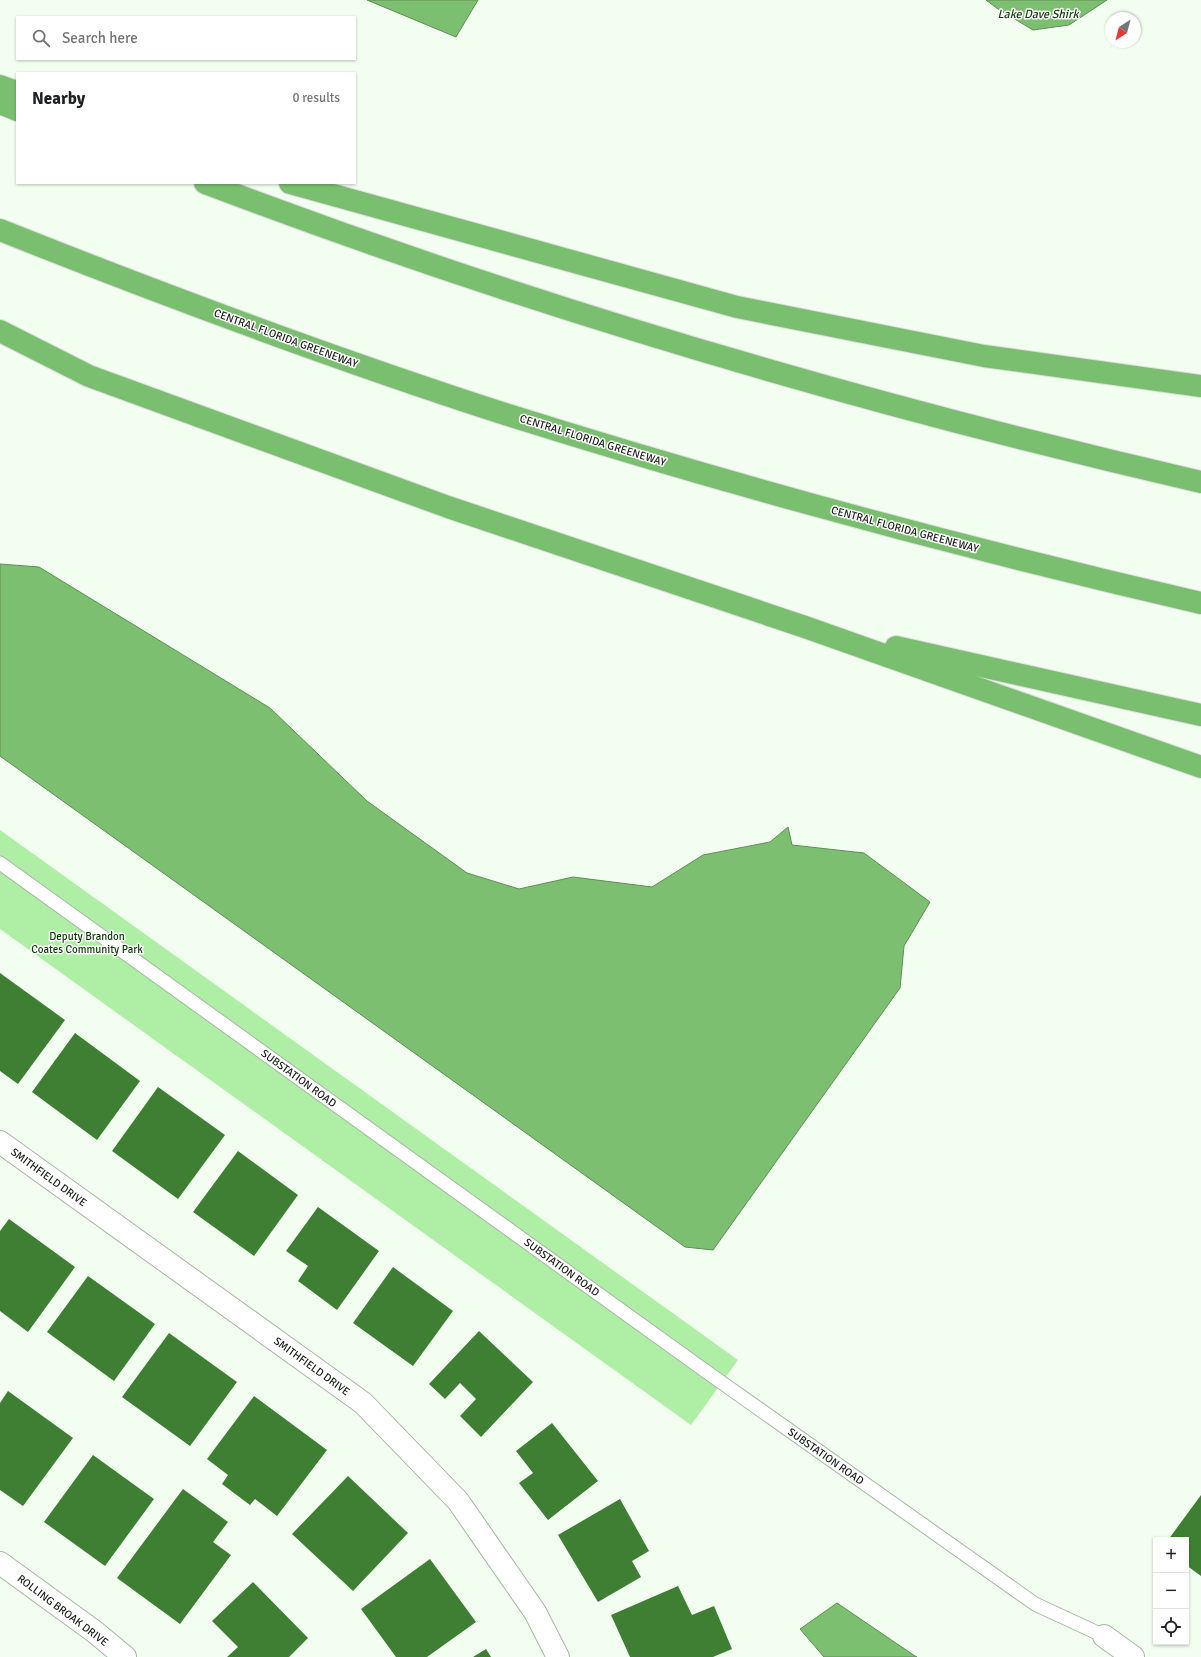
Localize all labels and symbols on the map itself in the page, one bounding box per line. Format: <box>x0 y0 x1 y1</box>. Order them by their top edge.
water label: Lake Dave Shirk <box>997 7 1079 22</box>
north arrow <box>1105 12 1141 48</box>
street label: CENTRAL FLORIDA GREENEWAY <box>212 306 360 371</box>
street label: CENTRAL FLORIDA GREENEWAY <box>518 412 668 469</box>
street label: CENTRAL FLORIDA GREENEWAY <box>830 504 980 556</box>
park label: Deputy Brandon Coates Community Park <box>31 930 143 956</box>
street label: SUBSTATION ROAD <box>259 1047 339 1110</box>
street label: SMITHFIELD DRIVE <box>8 1145 89 1209</box>
street label: SUBSTATION ROAD <box>522 1236 602 1299</box>
street label: SMITHFIELD DRIVE <box>271 1334 352 1398</box>
street label: SUBSTATION ROAD <box>785 1425 866 1488</box>
street label: ROLLING BROAK DRIVE <box>15 1572 111 1649</box>

